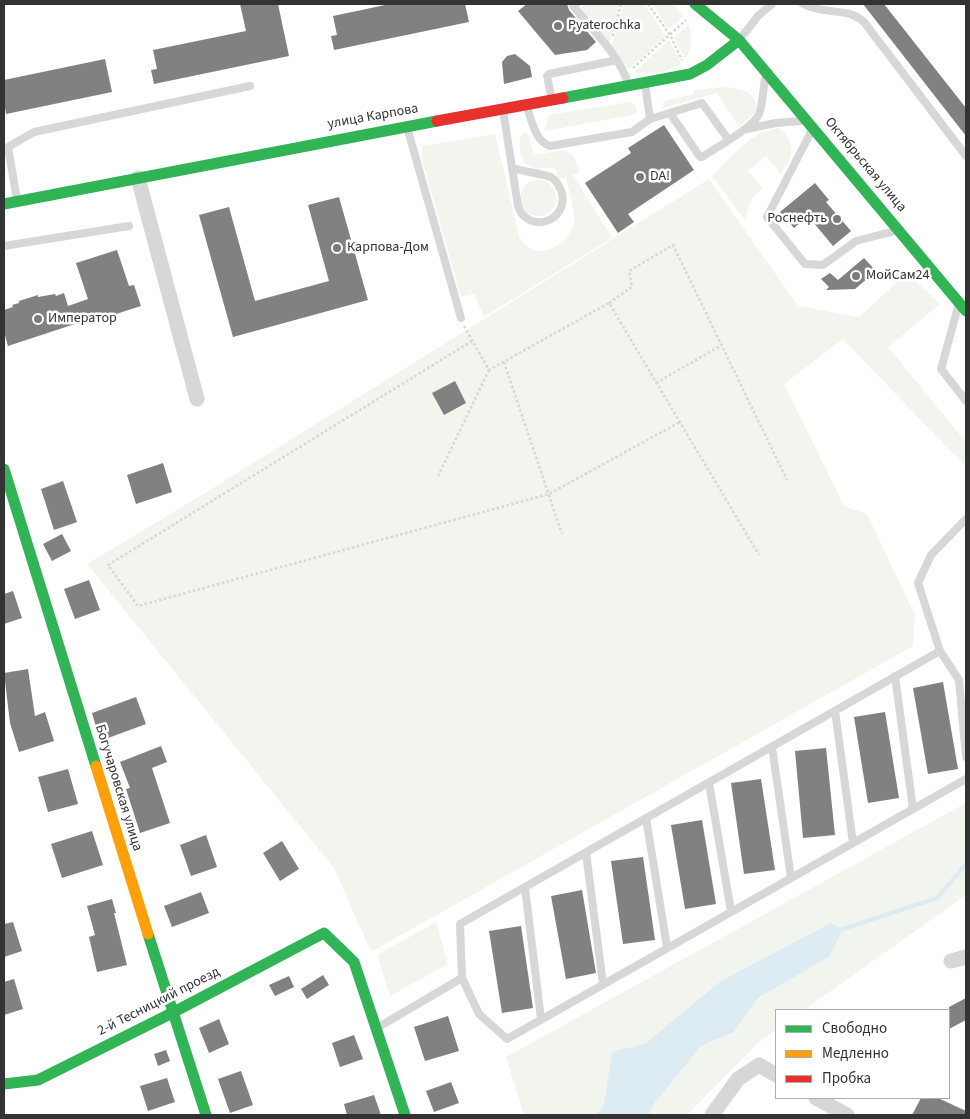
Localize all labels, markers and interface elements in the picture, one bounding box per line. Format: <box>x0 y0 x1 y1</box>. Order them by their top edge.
place label: Pyaterochka <box>568 18 641 34</box>
marker: Pyaterochka <box>552 20 564 32</box>
street label: улица Карпова <box>326 101 420 133</box>
street label: Октябрьская улица <box>821 114 909 216</box>
place label: DA! <box>650 169 670 185</box>
marker: DA! <box>634 171 646 183</box>
place label: Роснефть <box>767 211 827 227</box>
marker: Роснефть <box>831 213 843 225</box>
place label: Карпова-Дом <box>347 240 429 256</box>
marker: Карпова-Дом <box>331 242 343 254</box>
place label: МойСам24 <box>866 268 930 284</box>
marker: МойСам24 <box>850 270 862 282</box>
place label: Император <box>48 311 117 327</box>
marker: Император <box>32 313 44 325</box>
street label: Богучаровская улица <box>91 723 145 853</box>
street label: 2-й Тесницкий проезд <box>95 964 223 1040</box>
legend <box>775 1009 950 1099</box>
text: Свободно <box>822 1018 887 1039</box>
text: Медленно <box>822 1043 889 1064</box>
text: Пробка <box>822 1068 871 1089</box>

